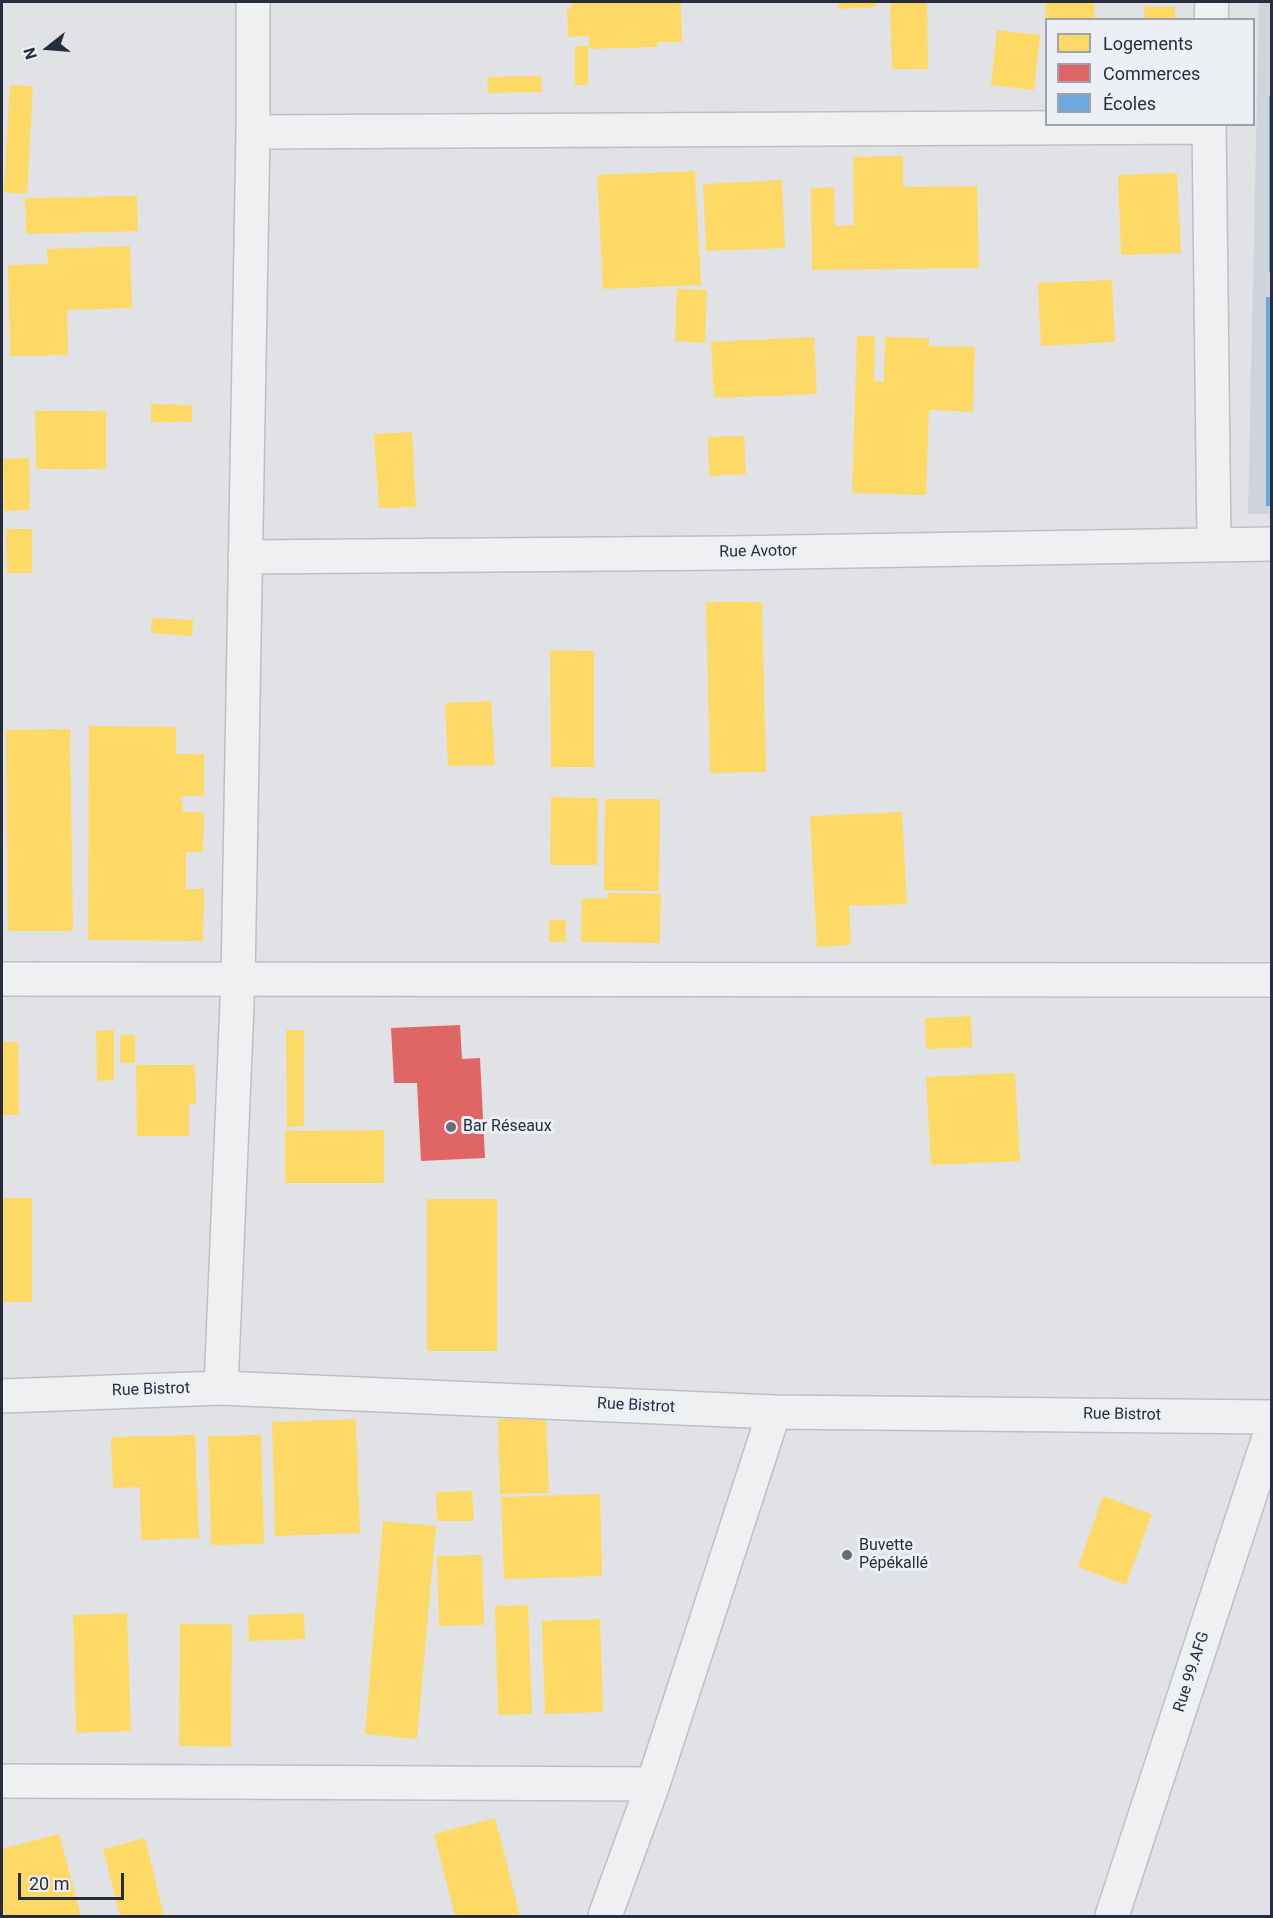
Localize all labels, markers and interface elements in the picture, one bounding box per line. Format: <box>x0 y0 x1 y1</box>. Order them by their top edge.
north arrow <box>18 18 78 78</box>
legend <box>1045 18 1255 126</box>
text: Logements <box>1103 33 1193 54</box>
text: N <box>20 45 41 62</box>
text: Commerces <box>1103 63 1200 84</box>
text: Écoles <box>1103 93 1156 114</box>
street label: Rue Avotor <box>719 542 797 562</box>
place label: Bar Réseaux <box>463 1117 552 1137</box>
marker: Bar Réseaux <box>444 1120 458 1134</box>
street label: Rue Bistrot <box>112 1379 190 1401</box>
street label: Rue Bistrot <box>596 1394 676 1418</box>
street label: Rue Bistrot <box>1083 1405 1161 1425</box>
place label: Buvette Pépékallé <box>859 1536 928 1574</box>
marker: Buvette Pépékallé <box>840 1548 854 1562</box>
street label: Rue 99.AFG <box>1170 1629 1214 1715</box>
scale bar <box>21 1861 128 1899</box>
text: 20 m <box>29 1873 69 1894</box>

